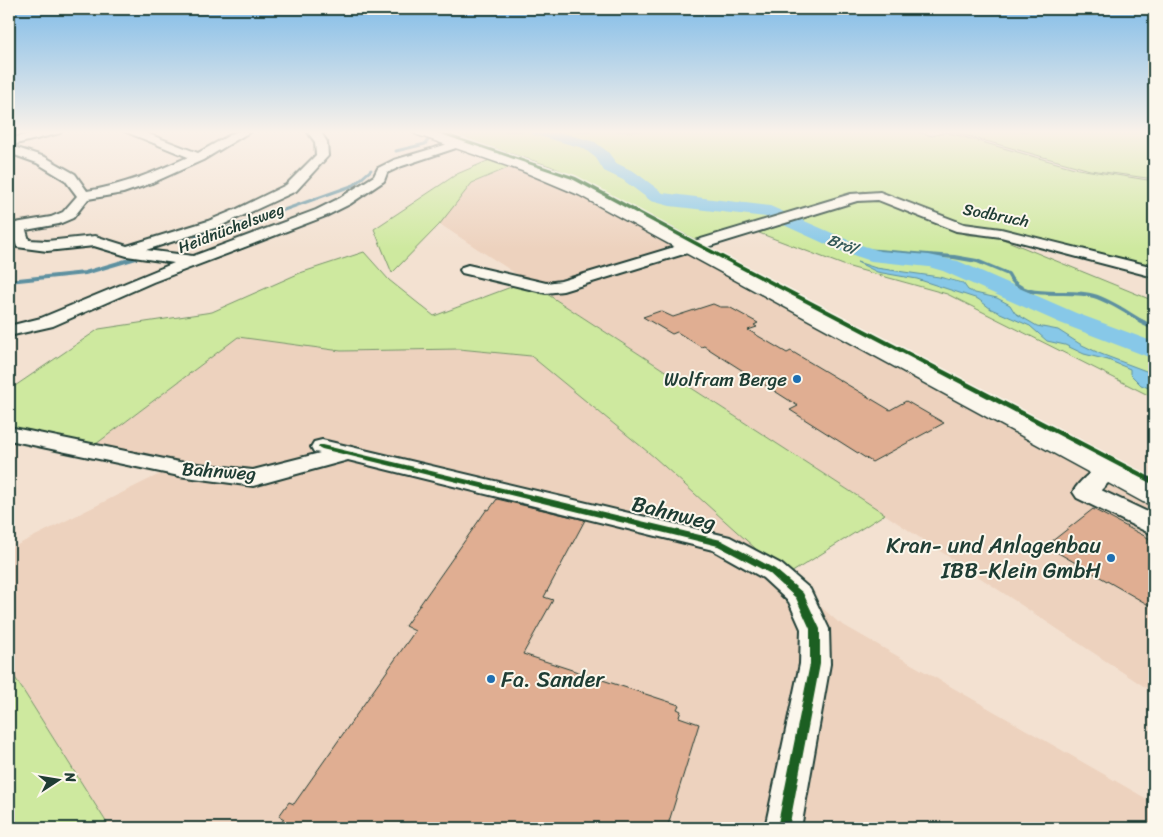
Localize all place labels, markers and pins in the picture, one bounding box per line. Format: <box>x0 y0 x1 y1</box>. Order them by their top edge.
place label: Wolfram Berge <box>664 363 787 396</box>
marker: Wolfram Berge <box>791 373 803 385</box>
place label: Kran- und Anlagenbau IBB-Klein GmbH <box>886 526 1101 590</box>
marker: Kran- und Anlagenbau IBB-Klein GmbH <box>1105 552 1117 564</box>
place label: Fa. Sander <box>501 660 605 699</box>
marker: Fa. Sander <box>485 673 497 685</box>

